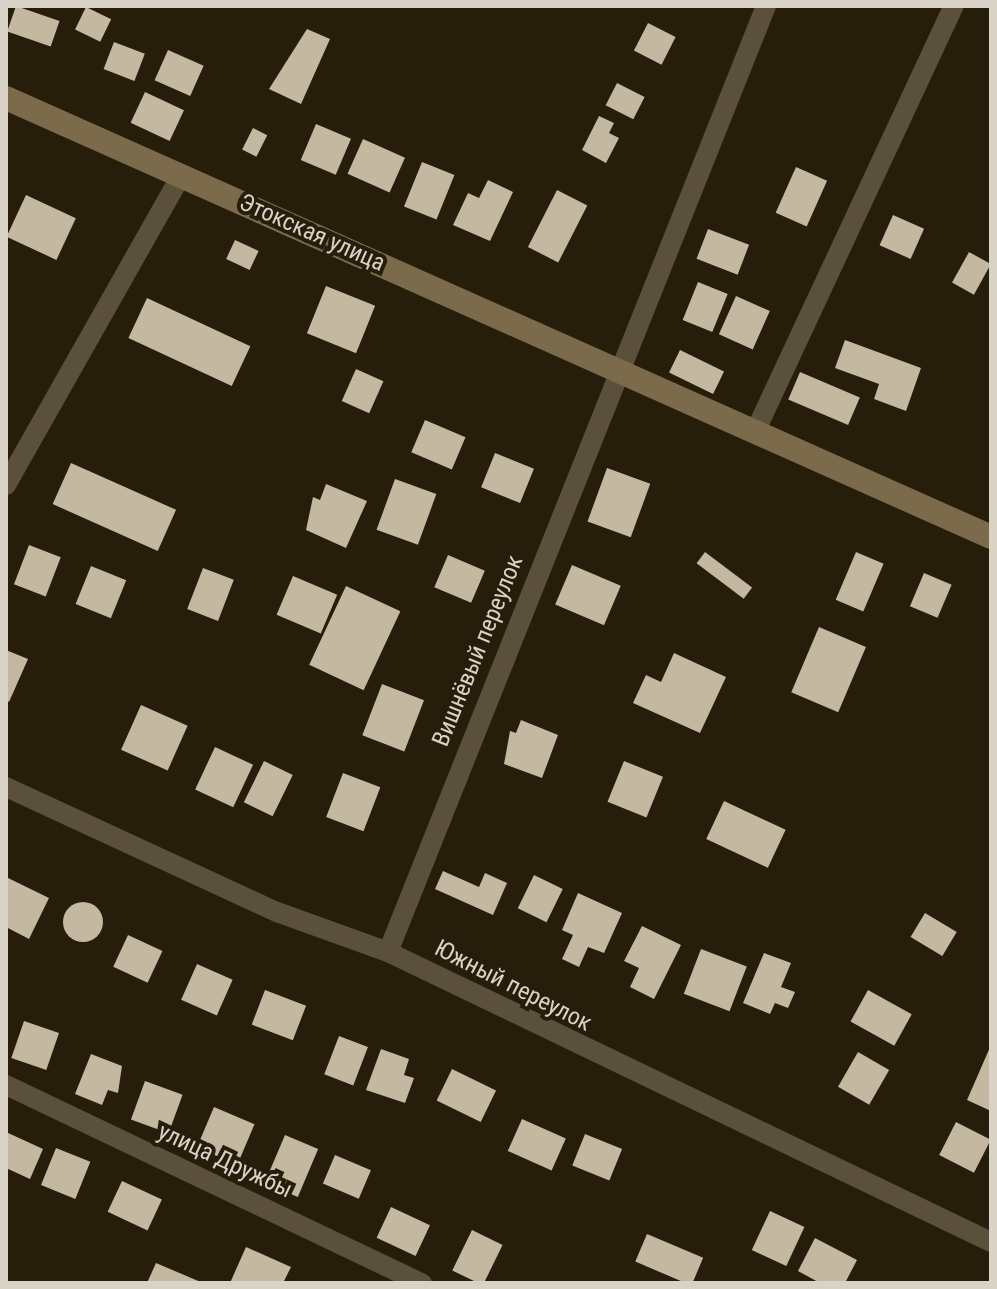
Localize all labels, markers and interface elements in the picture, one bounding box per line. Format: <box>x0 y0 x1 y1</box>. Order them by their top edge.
street label: Этокская улица <box>235 188 389 278</box>
street label: Вишнёвый переулок <box>427 551 529 751</box>
street label: Южный переулок <box>430 934 596 1038</box>
street label: улица Дружбы <box>153 1117 297 1205</box>

